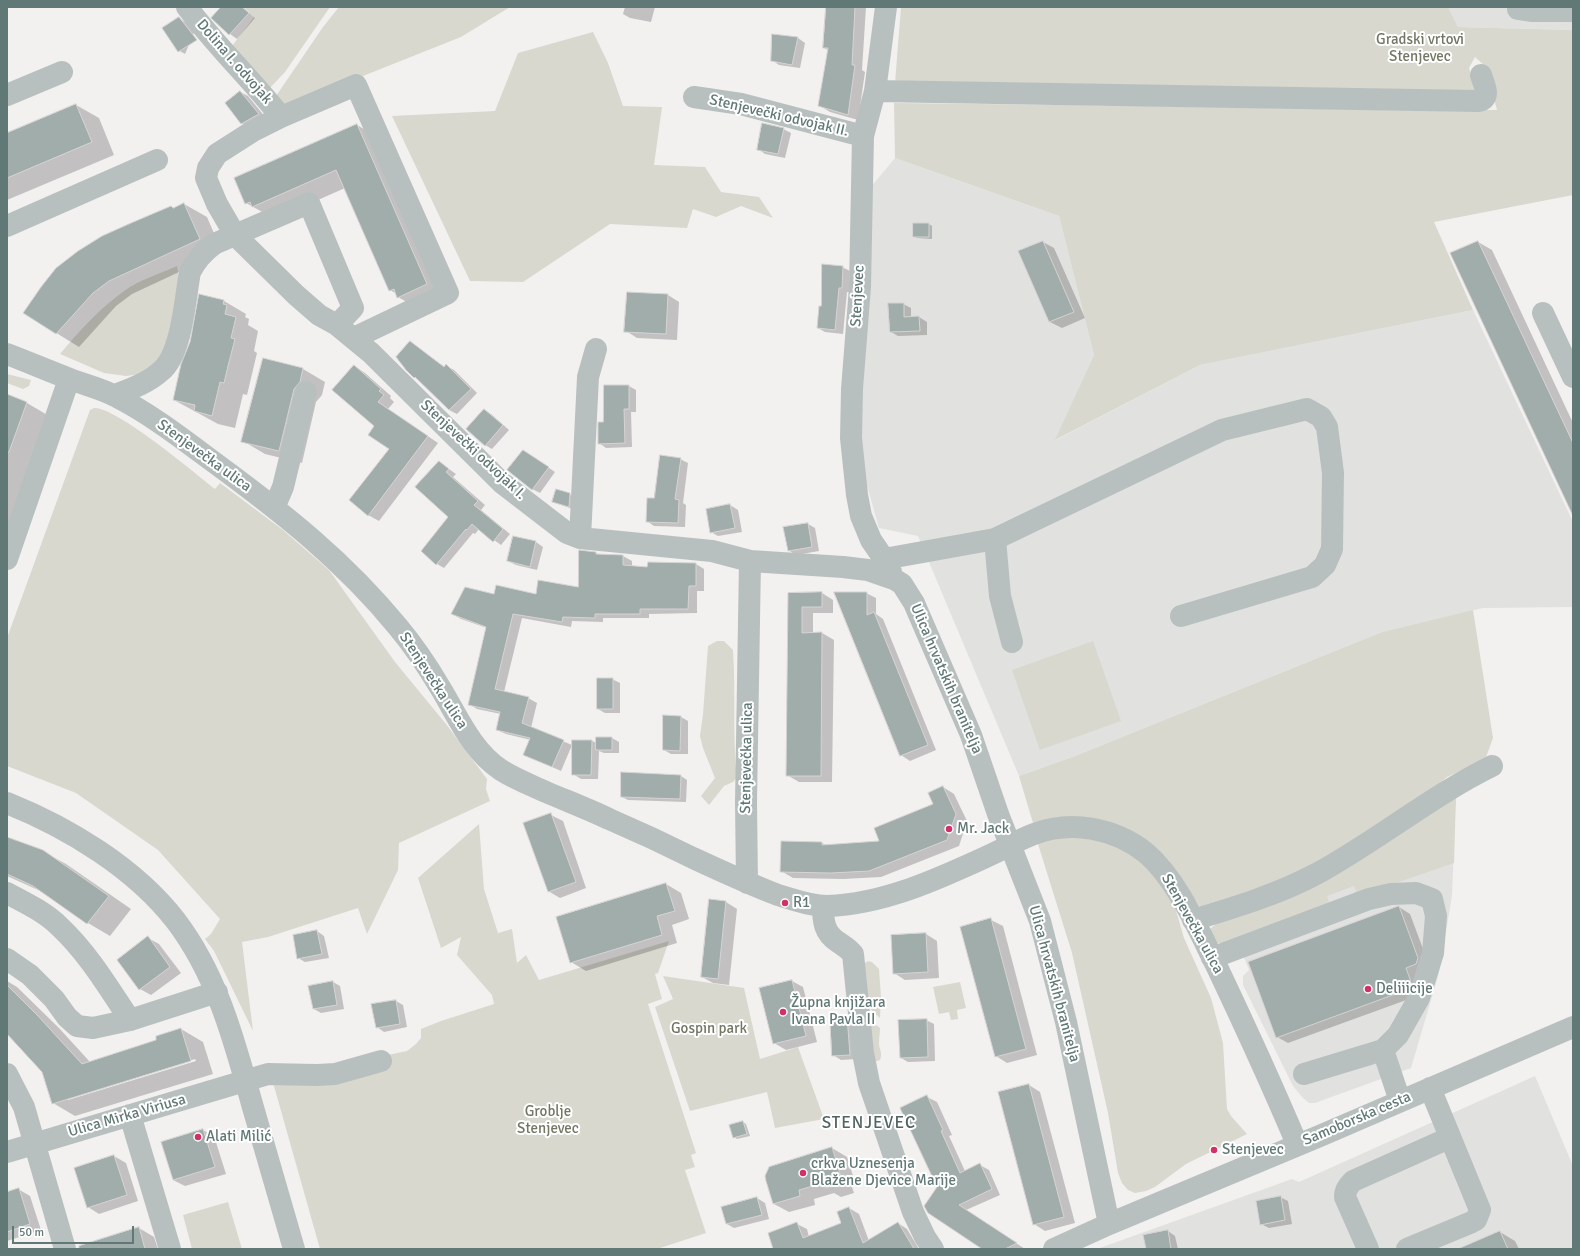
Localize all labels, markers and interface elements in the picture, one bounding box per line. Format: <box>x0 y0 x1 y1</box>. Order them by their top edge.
street label: Dolina I. odvojak <box>192 16 276 108</box>
park label: Gradski vrtovi Stenjevec <box>1376 31 1464 66</box>
street label: Stenjevečki odvojak II. <box>708 91 850 141</box>
street label: Stenjevec <box>847 265 869 327</box>
street label: Stenjevečki odvojak I. <box>416 396 530 504</box>
street label: Stenjevečka ulica <box>154 416 254 496</box>
street label: Ulica hrvatskih branitelja <box>906 601 986 757</box>
street label: Stenjevečka ulica <box>395 629 471 733</box>
street label: Stenjevečka ulica <box>737 702 757 814</box>
place label: Mr. Jack <box>957 820 1009 838</box>
marker: Mr. Jack <box>944 824 954 834</box>
street label: Stenjevečka ulica <box>1157 871 1227 977</box>
place label: R1 <box>793 894 810 912</box>
marker: R1 <box>780 898 790 908</box>
street label: Ulica hrvatskih branitelja <box>1024 904 1084 1064</box>
place label: Deliiicije <box>1376 980 1433 998</box>
marker: Deliiicije <box>1363 984 1373 994</box>
place label: Župna knjižara Ivana Pavla II <box>791 994 886 1029</box>
marker: Župna knjižara Ivana Pavla II <box>778 1007 788 1017</box>
park label: Gospin park <box>671 1020 747 1038</box>
street label: Samoborska cesta <box>1300 1088 1414 1150</box>
street label: Ulica Mirka Viriusa <box>66 1091 188 1141</box>
park label: Groblje Stenjevec <box>517 1103 579 1138</box>
district label: STENJEVEC <box>822 1114 916 1134</box>
place label: Alati Milić <box>206 1128 271 1146</box>
marker: Alati Milić <box>193 1132 203 1142</box>
place label: Stenjevec <box>1222 1141 1284 1159</box>
marker: Stenjevec <box>1209 1145 1219 1155</box>
place label: crkva Uznesenja Blažene Djevice Marije <box>811 1155 956 1190</box>
marker: crkva Uznesenja Blažene Djevice Marije <box>798 1168 808 1178</box>
scale bar <box>14 1218 136 1244</box>
text: 50 m <box>19 1225 44 1240</box>

